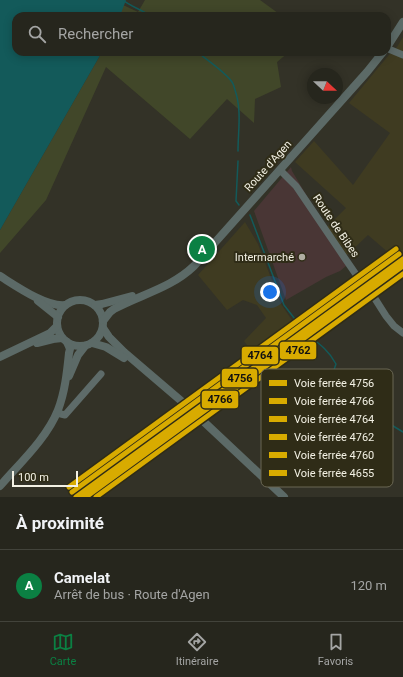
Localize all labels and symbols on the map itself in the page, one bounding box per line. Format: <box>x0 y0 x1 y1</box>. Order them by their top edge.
north arrow <box>307 68 343 104</box>
street label: Route d'Agen <box>242 138 294 194</box>
street label: Route de Bibes <box>310 192 362 260</box>
pin: A <box>189 234 215 264</box>
place label: Intermarché <box>235 251 294 264</box>
marker: Intermarché <box>297 252 307 262</box>
your location <box>260 282 280 302</box>
line badge: 4762 <box>279 341 317 360</box>
text: 4762 <box>285 344 311 357</box>
line badge: 4764 <box>241 346 279 365</box>
text: 4764 <box>247 349 273 362</box>
line badge: 4756 <box>221 368 258 388</box>
legend <box>261 369 393 487</box>
text: 4756 <box>227 372 253 385</box>
text: Voie ferrée 4756 <box>294 377 374 390</box>
line badge: 4766 <box>201 390 239 409</box>
text: 4766 <box>207 393 233 406</box>
text: Voie ferrée 4766 <box>294 395 374 408</box>
text: Voie ferrée 4764 <box>294 413 374 426</box>
text: Voie ferrée 4762 <box>294 431 374 444</box>
text: Voie ferrée 4760 <box>294 449 374 462</box>
text: Voie ferrée 4655 <box>294 467 374 480</box>
scale bar <box>12 469 78 488</box>

